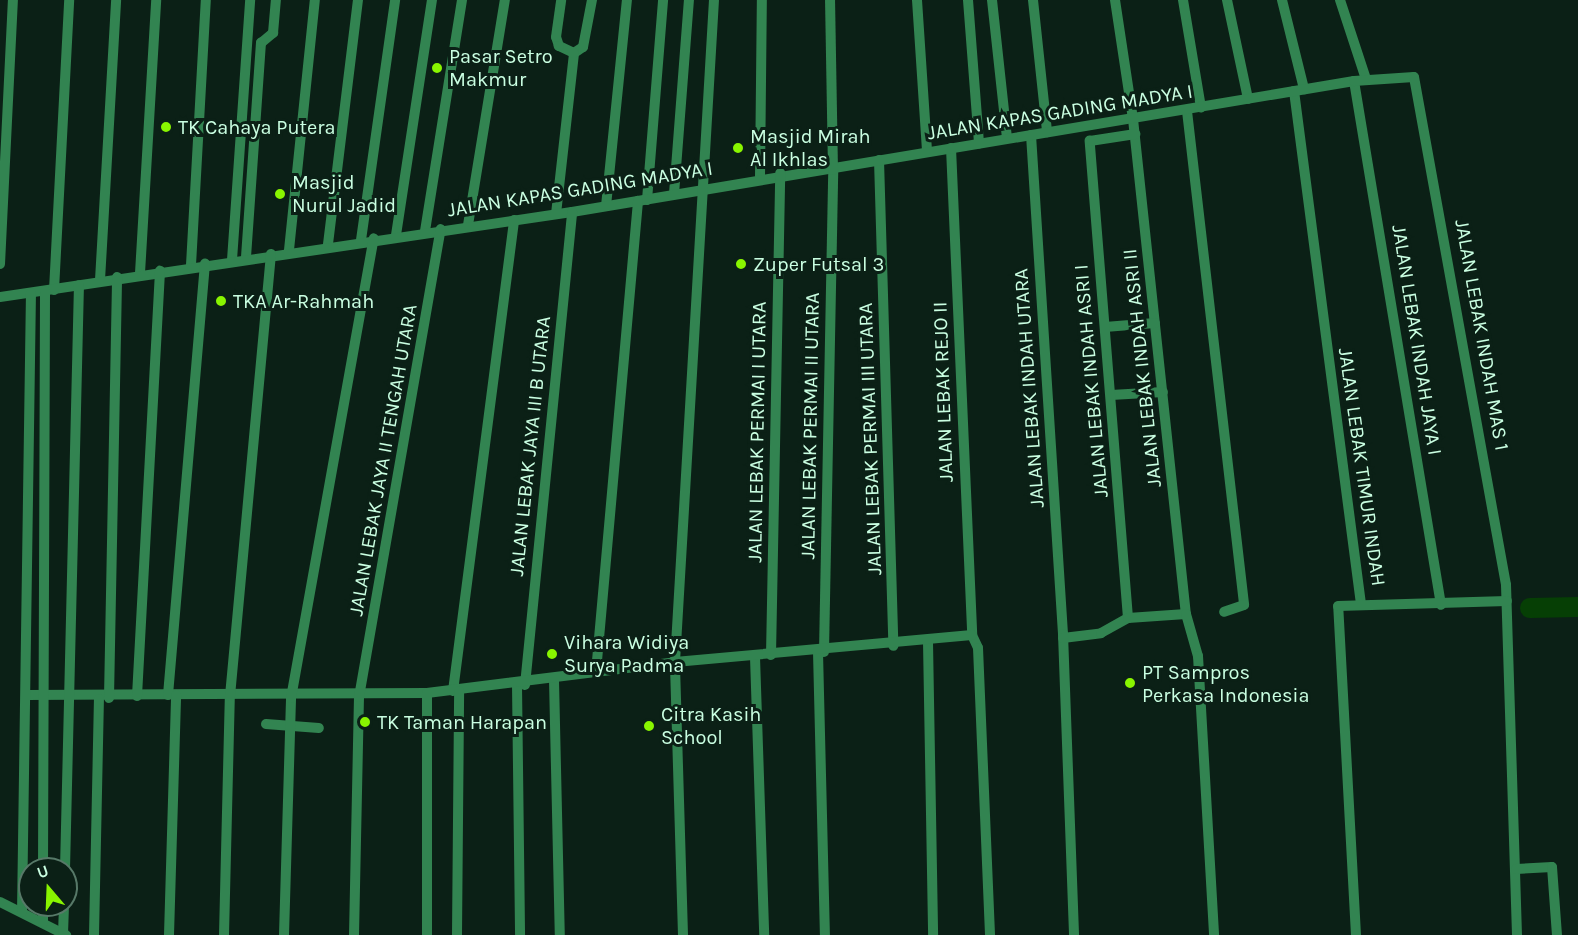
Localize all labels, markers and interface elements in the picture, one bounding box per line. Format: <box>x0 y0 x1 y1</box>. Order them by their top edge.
place label: Pasar Setro Makmur <box>449 45 553 92</box>
marker: Pasar Setro Makmur <box>430 61 444 75</box>
street label: JALAN KAPAS GADING MADYA I <box>926 79 1194 145</box>
place label: TK Cahaya Putera <box>178 115 336 139</box>
marker: TK Cahaya Putera <box>159 120 173 134</box>
place label: Masjid Mirah Al Ikhlas <box>750 124 870 171</box>
marker: Masjid Mirah Al Ikhlas <box>731 141 745 155</box>
street label: JALAN KAPAS GADING MADYA I <box>446 156 714 222</box>
place label: Masjid Nurul Jadid <box>292 170 396 217</box>
marker: Masjid Nurul Jadid <box>273 187 287 201</box>
street label: JALAN LEBAK INDAH MAS 1 <box>1450 218 1514 452</box>
street label: JALAN LEBAK INDAH JAYA I <box>1387 223 1447 457</box>
street label: JALAN LEBAK INDAH ASRI II <box>1118 248 1166 488</box>
place label: Zuper Futsal 3 <box>753 252 884 276</box>
marker: Zuper Futsal 3 <box>734 257 748 271</box>
street label: JALAN LEBAK INDAH ASRI I <box>1069 263 1113 499</box>
street label: JALAN LEBAK INDAH UTARA <box>1009 268 1049 508</box>
place label: TKA Ar-Rahmah <box>233 289 374 313</box>
street label: JALAN LEBAK PERMAI II UTARA <box>796 292 824 560</box>
marker: TKA Ar-Rahmah <box>214 294 228 308</box>
street label: JALAN LEBAK PERMAI I UTARA <box>743 301 771 563</box>
street label: JALAN LEBAK REJO II <box>928 301 958 483</box>
street label: JALAN LEBAK JAYA II TENGAH UTARA <box>344 302 422 618</box>
street label: JALAN LEBAK PERMAI III UTARA <box>853 302 887 576</box>
street label: JALAN LEBAK JAYA III B UTARA <box>504 315 556 577</box>
street label: JALAN LEBAK TIMUR INDAH <box>1333 346 1391 588</box>
place label: Vihara Widiya Surya Padma <box>564 630 689 677</box>
marker: Vihara Widiya Surya Padma <box>545 647 559 661</box>
place label: PT Sampros Perkasa Indonesia <box>1142 660 1309 707</box>
marker: PT Sampros Perkasa Indonesia <box>1123 676 1137 690</box>
place label: Citra Kasih School <box>661 702 761 749</box>
place label: TK Taman Harapan <box>377 710 547 734</box>
marker: TK Taman Harapan <box>358 715 372 729</box>
marker: Citra Kasih School <box>642 719 656 733</box>
north arrow <box>18 857 78 917</box>
text: U <box>34 861 51 882</box>

